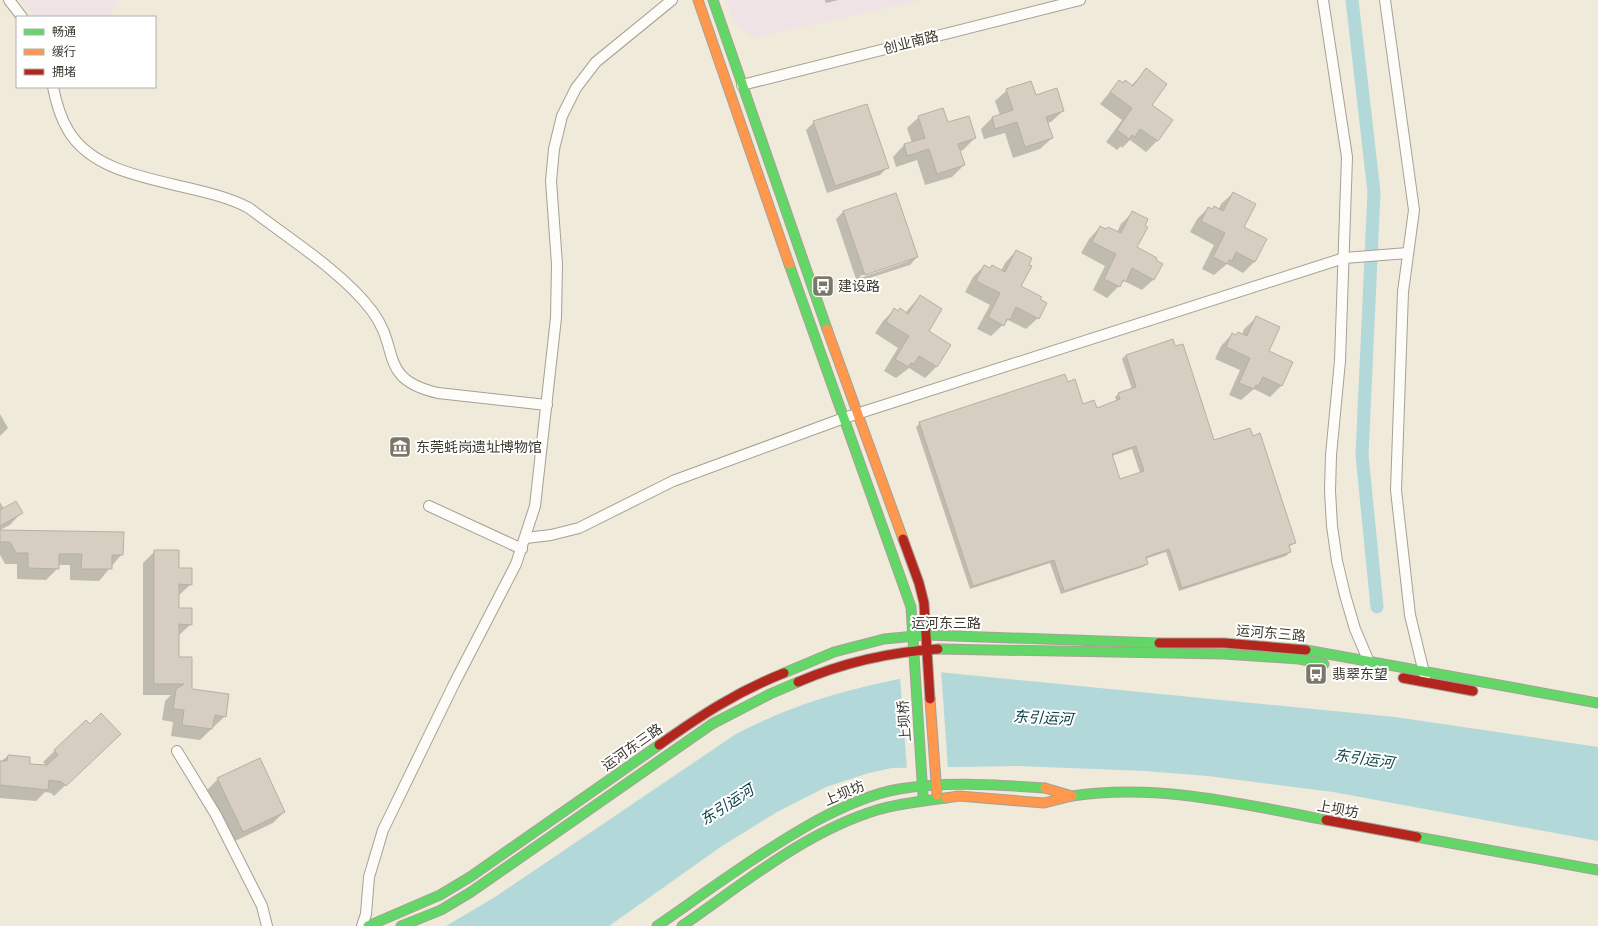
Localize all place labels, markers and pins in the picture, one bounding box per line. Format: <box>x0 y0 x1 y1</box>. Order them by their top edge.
bus stop icon: 建设路 <box>810 273 836 299</box>
place label: 建设路 <box>838 277 880 295</box>
museum icon: 东莞蚝岗遗址博物馆 <box>387 434 413 460</box>
place label: 东莞蚝岗遗址博物馆 <box>416 438 542 456</box>
bus stop icon: 翡翠东望 <box>1303 661 1329 687</box>
place label: 翡翠东望 <box>1332 665 1388 683</box>

